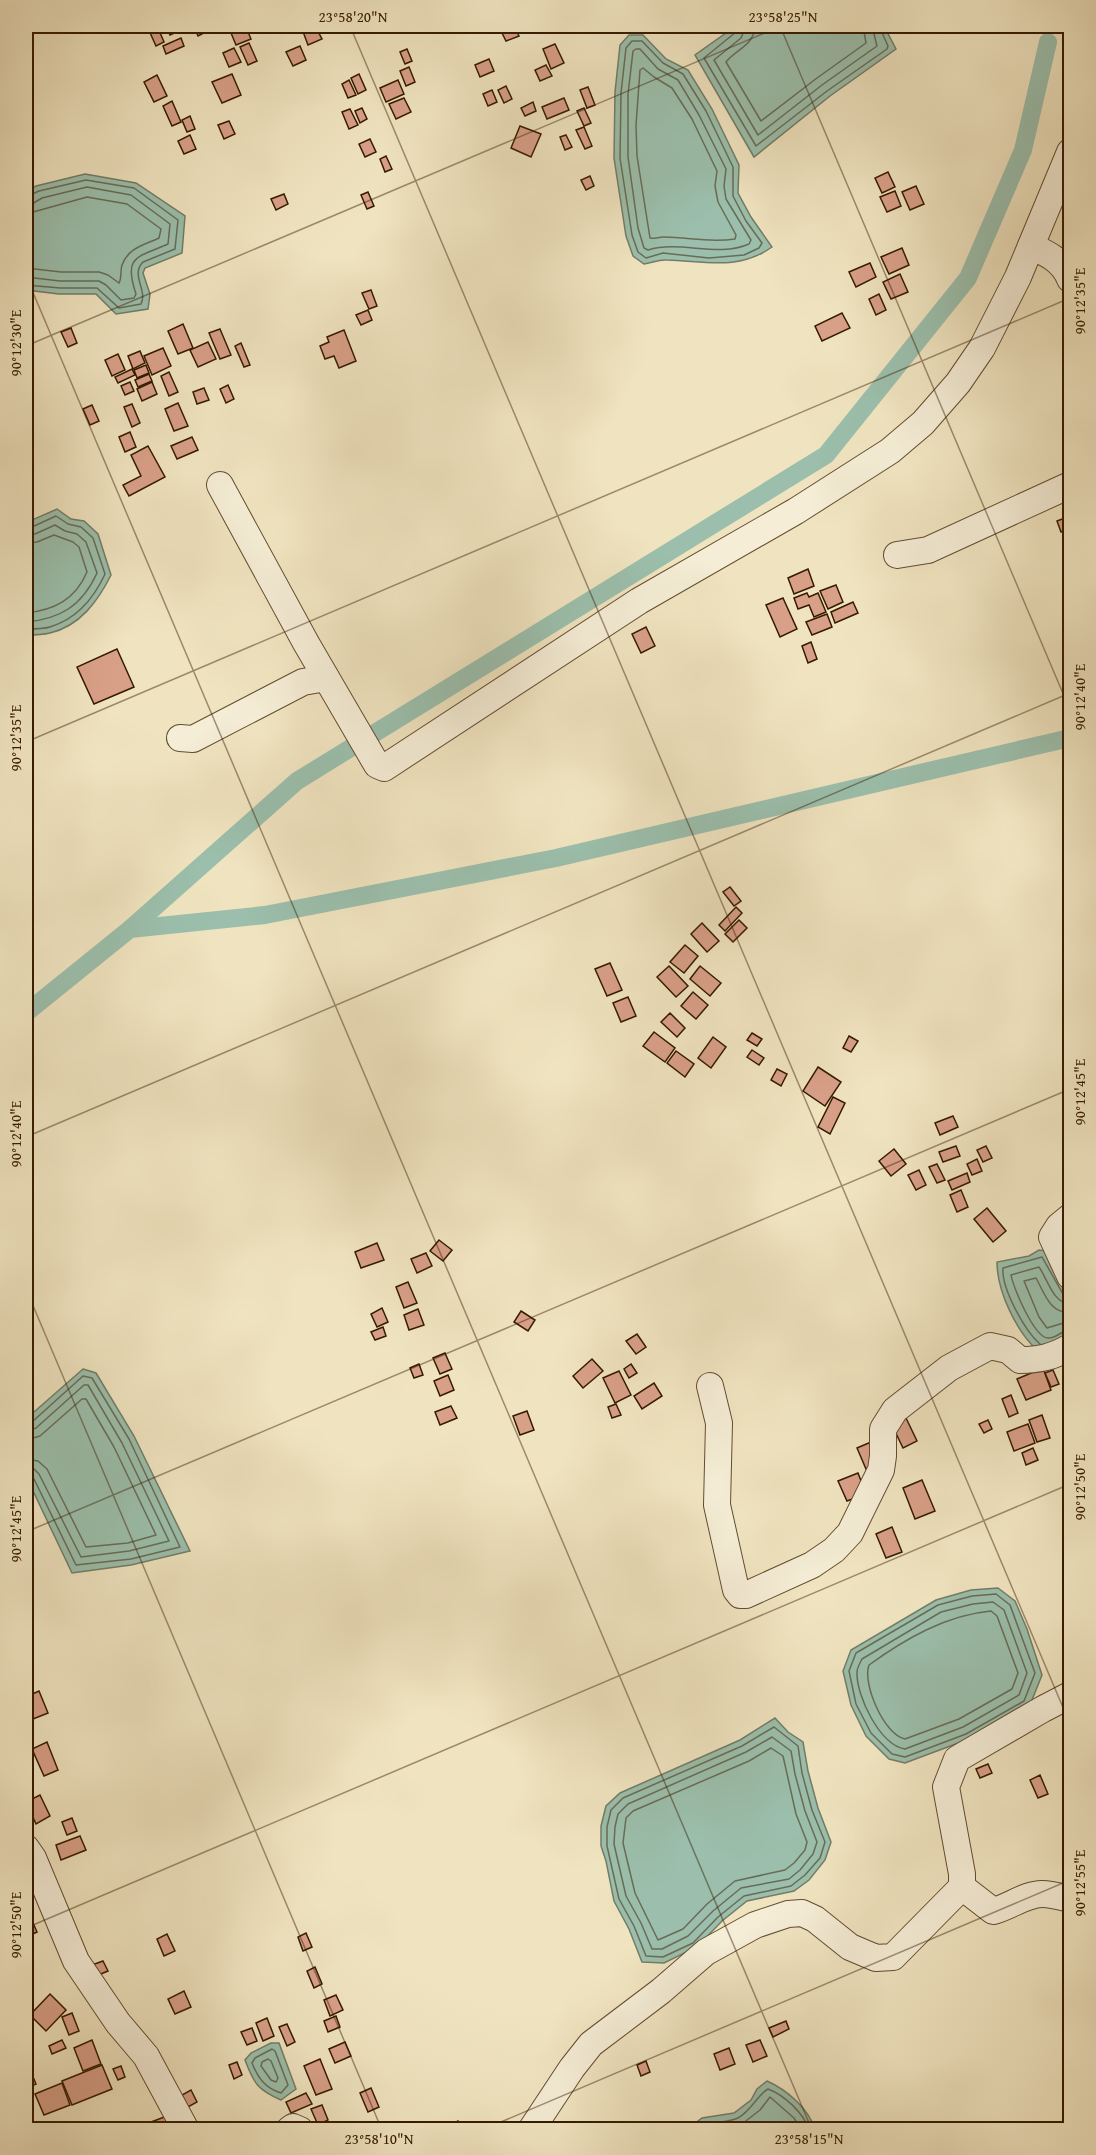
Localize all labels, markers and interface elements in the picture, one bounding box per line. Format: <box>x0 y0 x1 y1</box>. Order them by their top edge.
text: 23°58'20"N <box>319 6 388 27</box>
text: 23°58'25"N <box>749 6 818 27</box>
text: 90°12'35"E <box>1069 267 1090 334</box>
text: 90°12'30"E <box>5 309 26 376</box>
text: 90°12'40"E <box>1069 663 1090 730</box>
text: 90°12'35"E <box>5 704 26 771</box>
text: 90°12'45"E <box>1069 1058 1090 1125</box>
text: 90°12'40"E <box>5 1100 26 1167</box>
text: 90°12'50"E <box>1069 1453 1090 1520</box>
text: 90°12'45"E <box>5 1495 26 1562</box>
text: 90°12'55"E <box>1069 1849 1090 1916</box>
text: 90°12'50"E <box>5 1891 26 1958</box>
text: 23°58'10"N <box>345 2128 414 2149</box>
text: 23°58'15"N <box>775 2128 844 2149</box>

